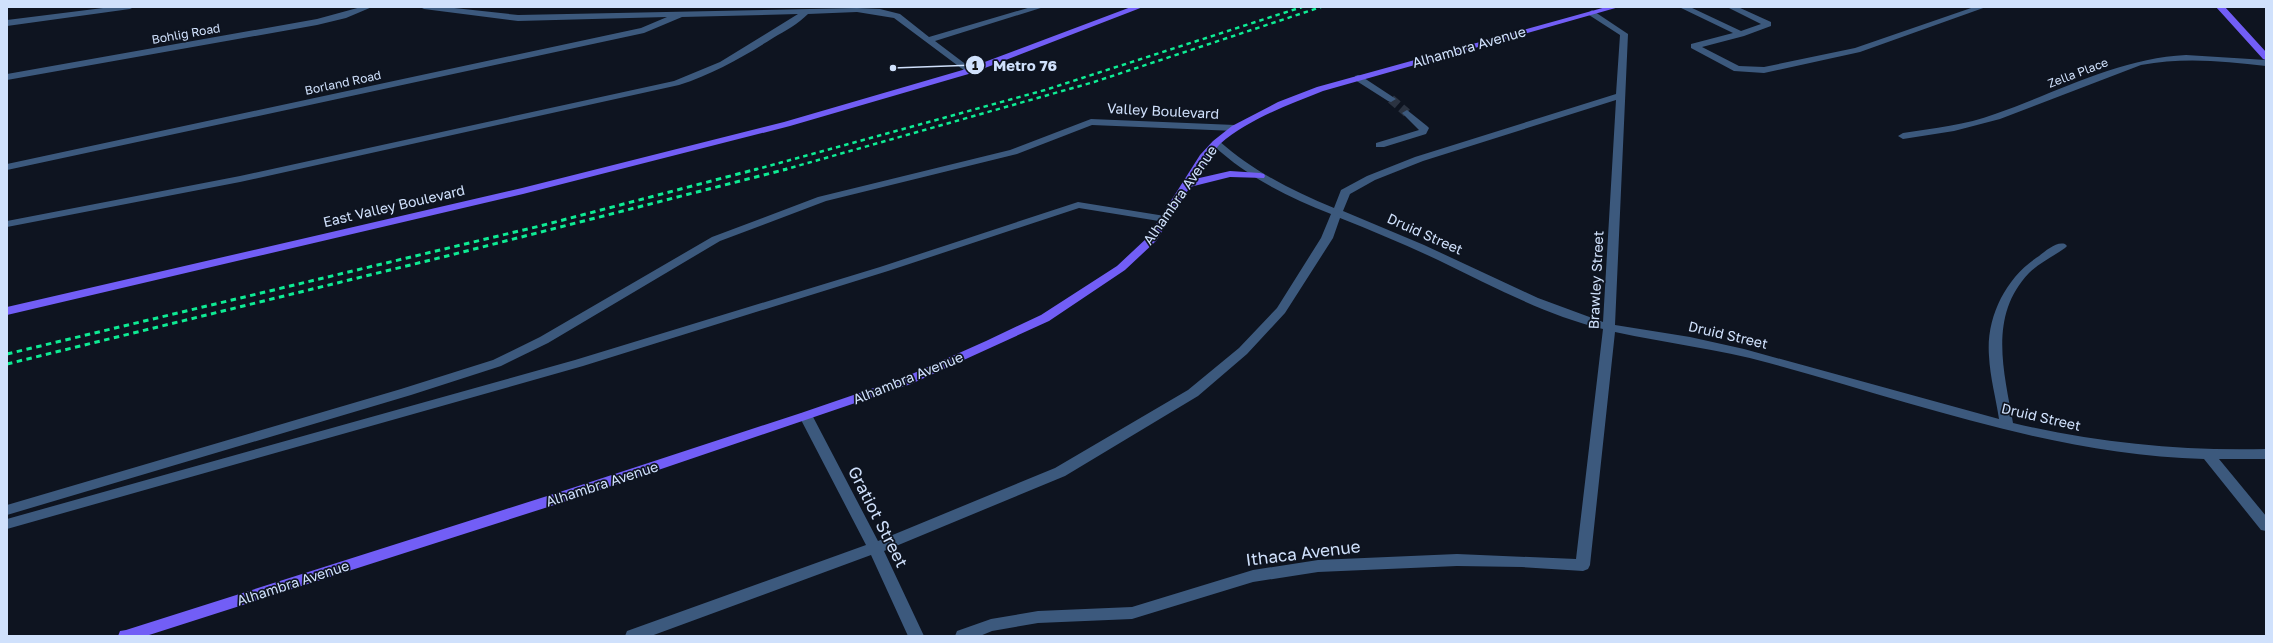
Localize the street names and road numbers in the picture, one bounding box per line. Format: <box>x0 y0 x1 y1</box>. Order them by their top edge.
street label: Bohlig Road <box>150 20 221 47</box>
street label: Alhambra Avenue <box>1410 22 1528 71</box>
street label: Zella Place <box>2046 54 2110 91</box>
street label: Borland Road <box>303 67 382 98</box>
street label: Valley Boulevard <box>1107 99 1219 122</box>
street label: Alhambra Avenue <box>1139 142 1220 248</box>
street label: East Valley Boulevard <box>321 181 466 230</box>
street label: Druid Street <box>1385 209 1466 258</box>
street label: Brawley Street <box>1584 230 1607 330</box>
street label: Druid Street <box>1687 317 1770 352</box>
street label: Alhambra Avenue <box>850 348 965 407</box>
street label: Druid Street <box>2000 399 2083 434</box>
street label: Alhambra Avenue <box>543 457 660 510</box>
street label: Gratiot Street <box>844 463 913 571</box>
street label: Ithaca Avenue <box>1244 535 1362 570</box>
street label: Alhambra Avenue <box>234 556 351 609</box>

